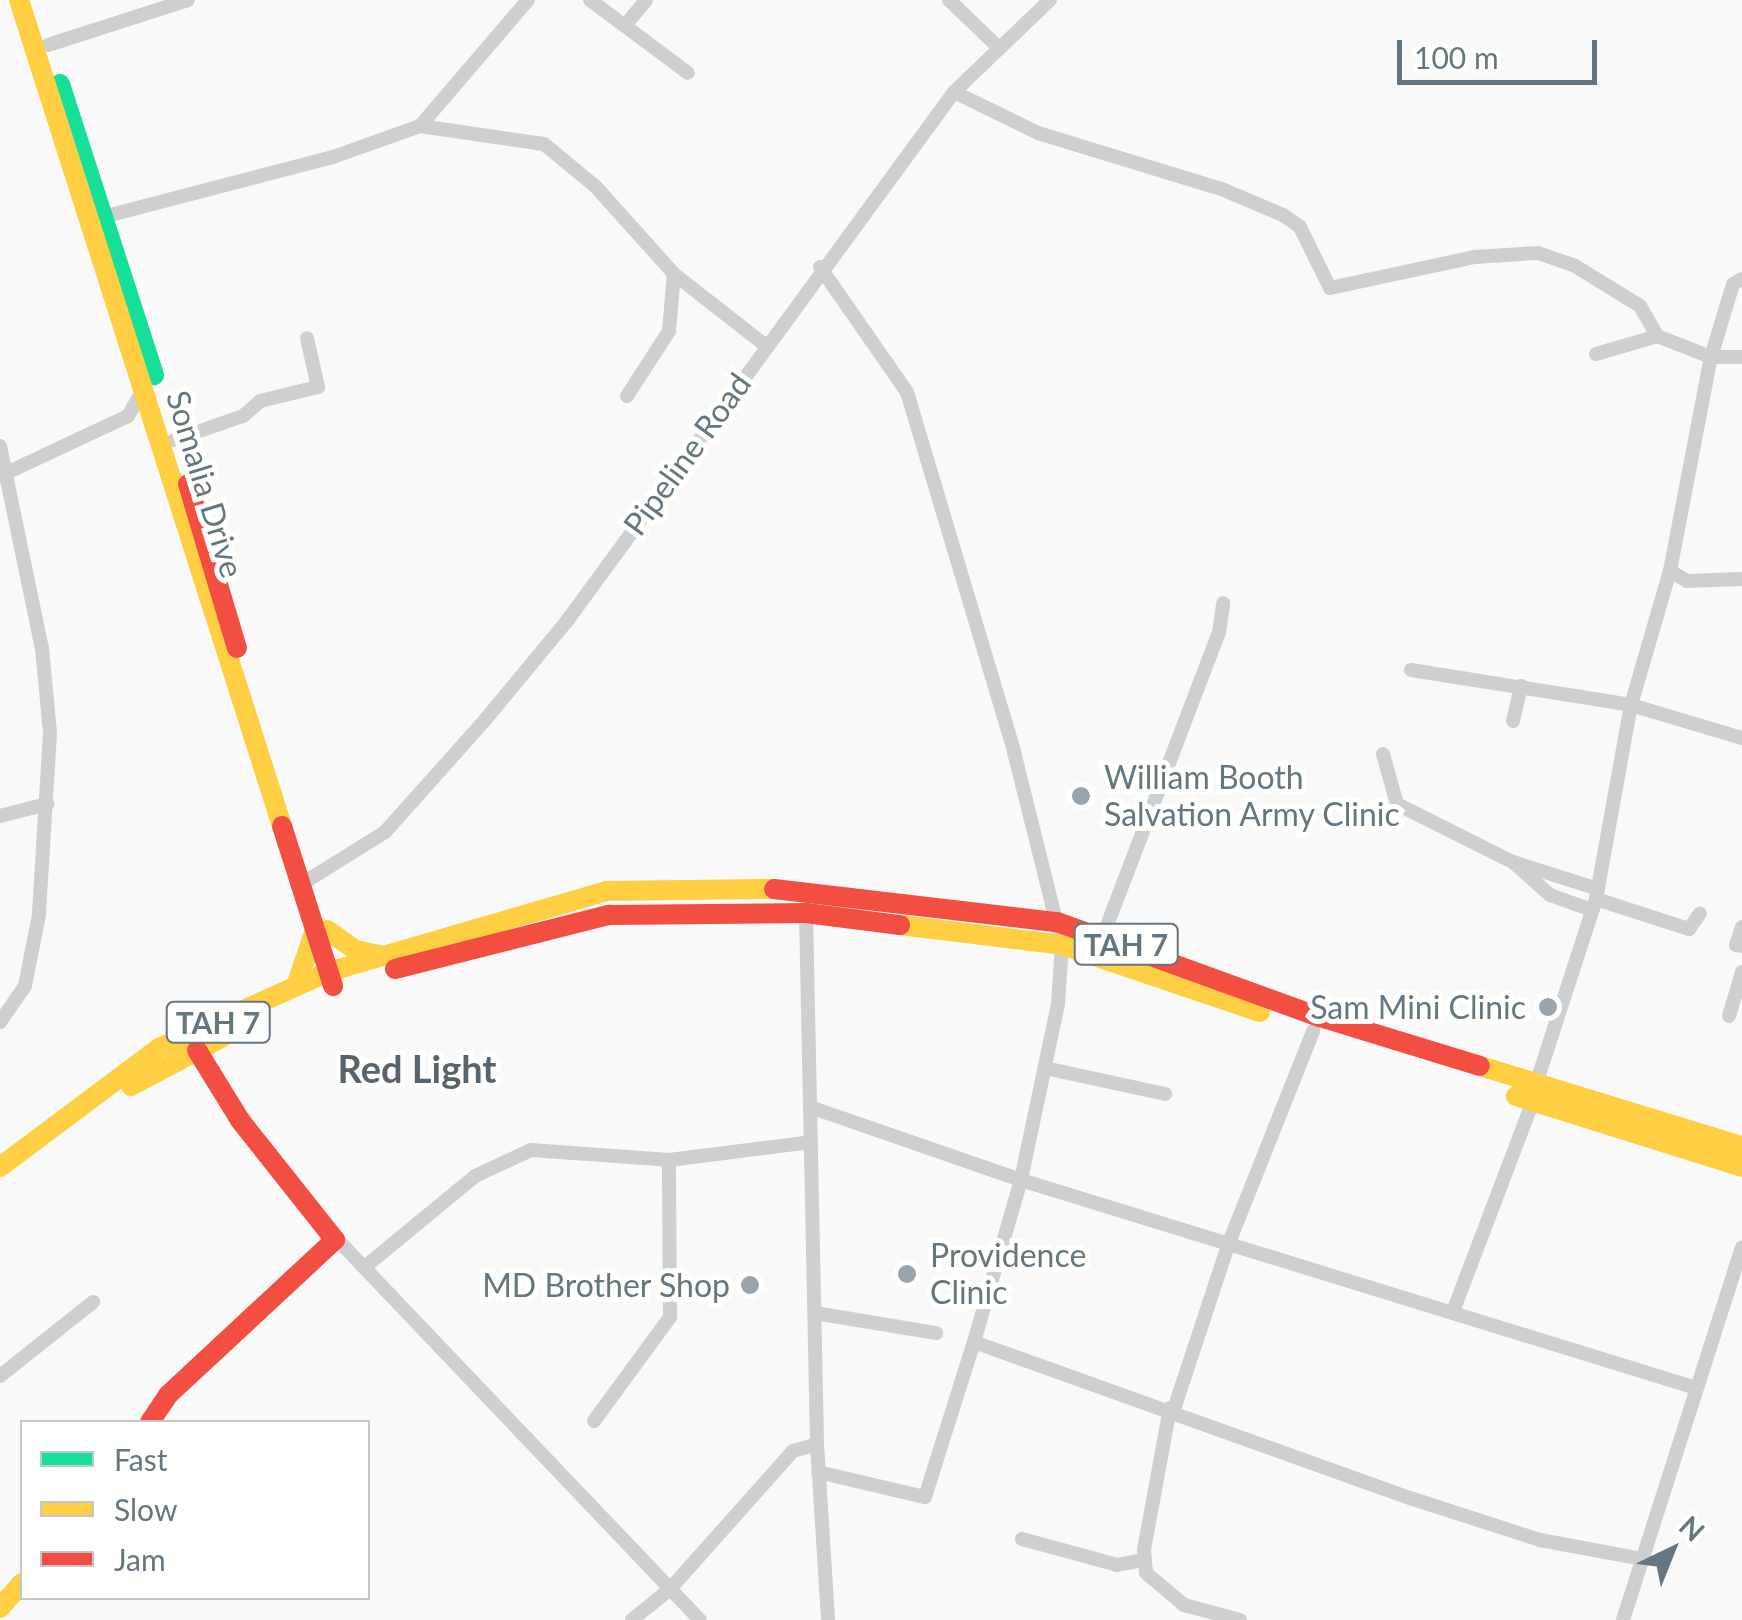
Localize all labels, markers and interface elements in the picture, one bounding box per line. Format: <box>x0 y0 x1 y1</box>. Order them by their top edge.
scale bar <box>1402 20 1602 82</box>
text: 100 m <box>1414 39 1499 75</box>
street label: Pipeline Road <box>615 366 759 542</box>
street label: Somalia Drive <box>158 386 252 582</box>
place label: William Booth Salvation Army Clinic <box>1104 759 1402 834</box>
marker: William Booth Salvation Army Clinic <box>1068 783 1094 809</box>
road number: TAH 7 <box>1074 919 1178 969</box>
place label: Sam Mini Clinic <box>1310 988 1526 1026</box>
marker: Sam Mini Clinic <box>1535 994 1561 1020</box>
road number: TAH 7 <box>166 997 270 1047</box>
district label: Red Light <box>337 1046 497 1092</box>
place label: Providence Clinic <box>930 1237 1086 1312</box>
marker: Providence Clinic <box>894 1261 920 1287</box>
place label: MD Brother Shop <box>481 1266 730 1304</box>
marker: MD Brother Shop <box>739 1274 761 1296</box>
legend <box>20 1420 370 1600</box>
text: Fast <box>114 1441 168 1477</box>
text: Slow <box>114 1491 177 1527</box>
north arrow <box>1622 1500 1722 1600</box>
text: N <box>1673 1508 1712 1548</box>
text: Jam <box>114 1541 166 1577</box>

